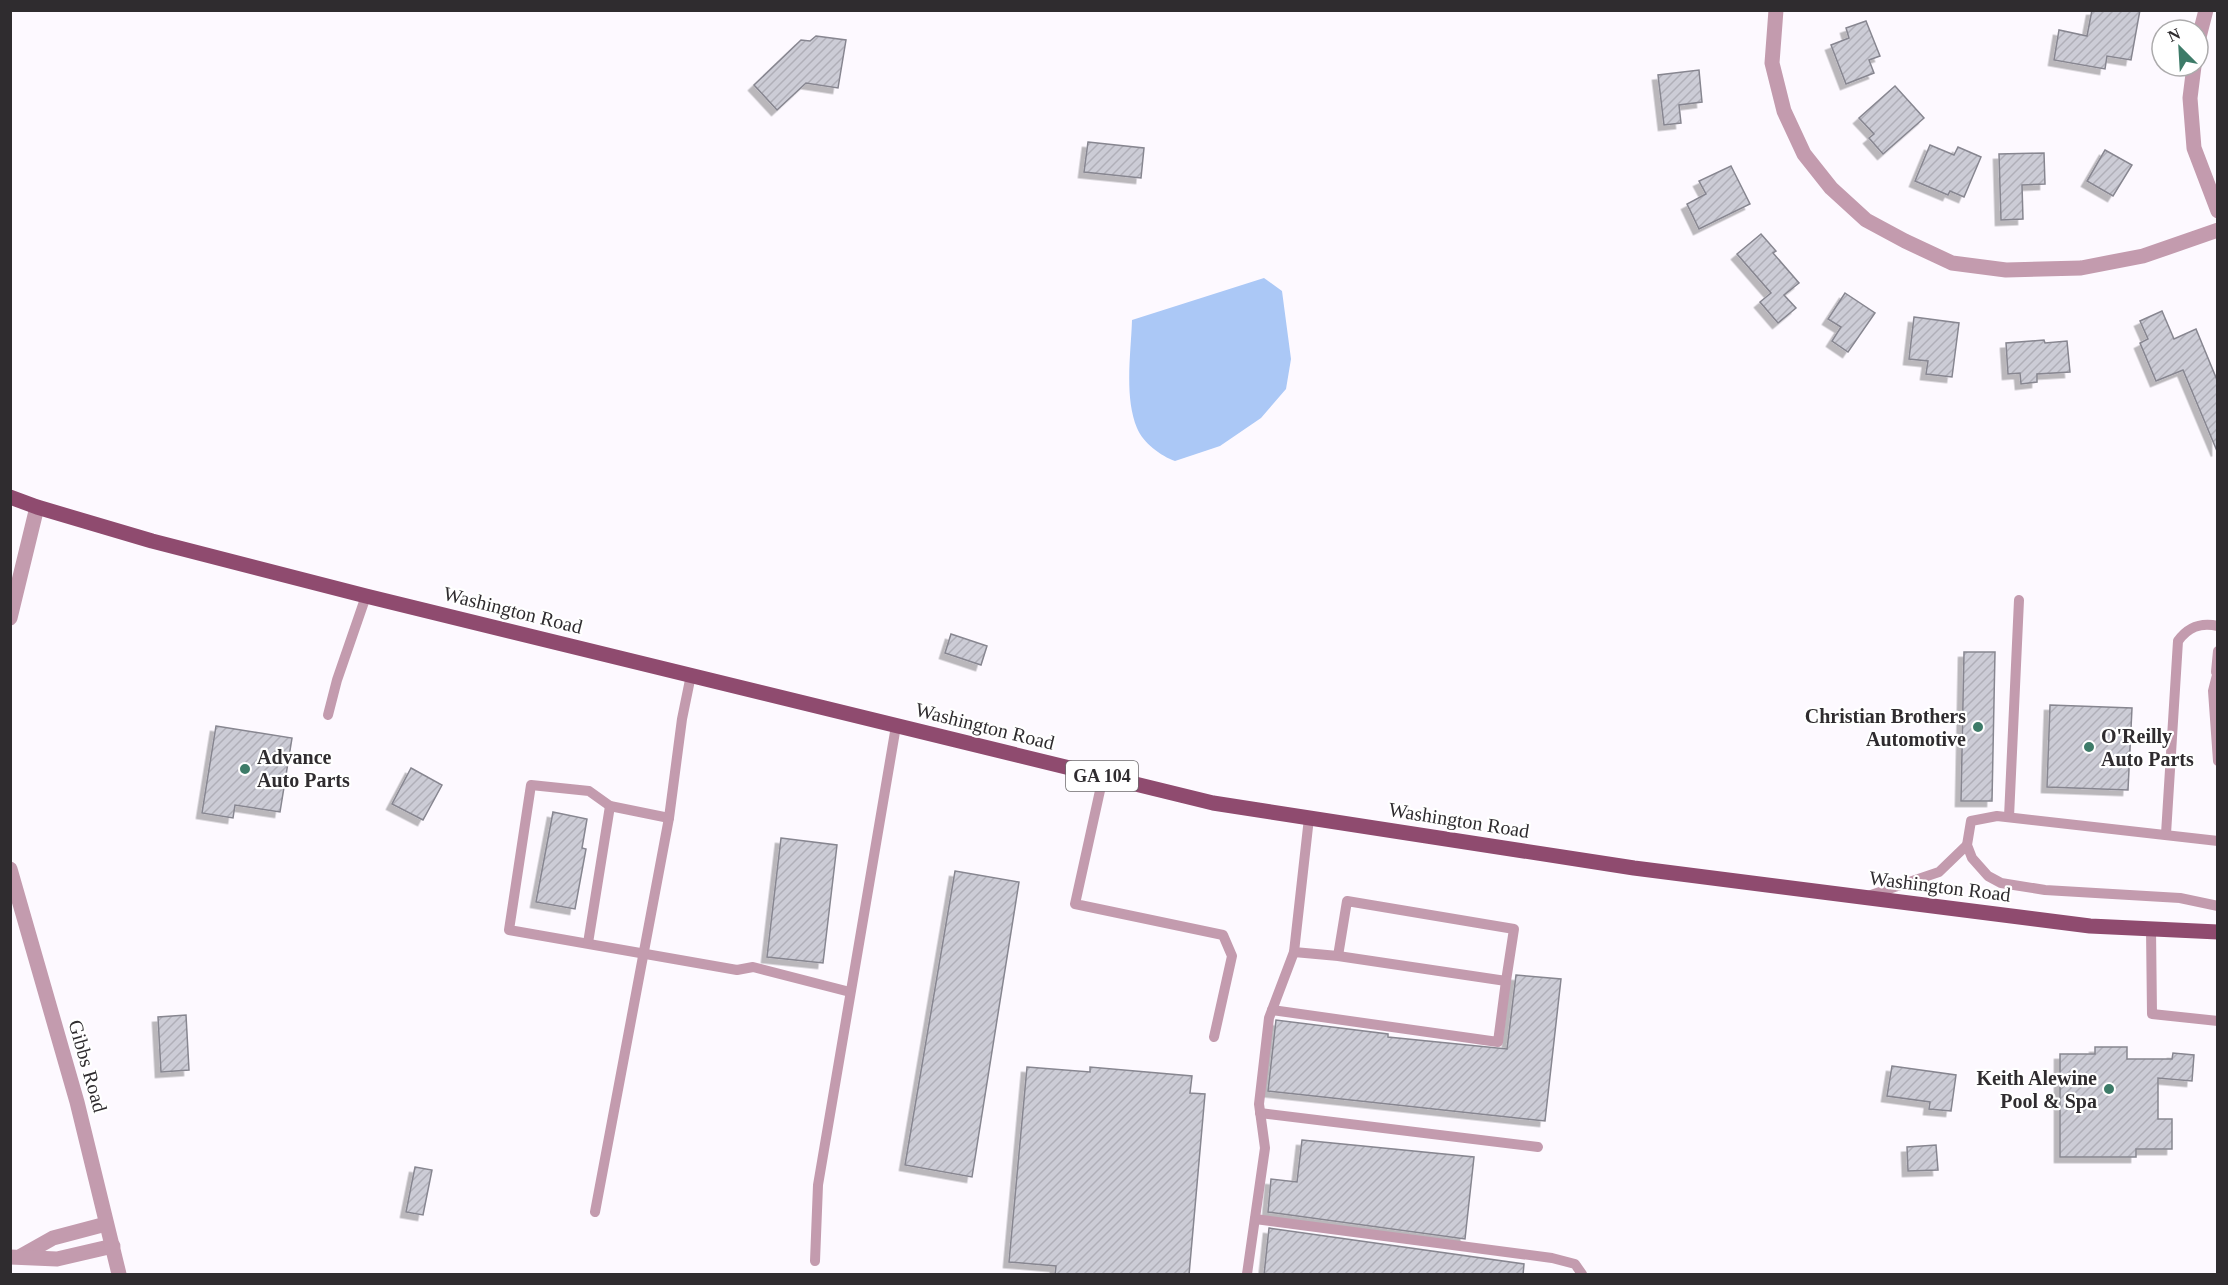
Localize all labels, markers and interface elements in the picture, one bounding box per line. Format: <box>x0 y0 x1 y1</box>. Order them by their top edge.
north arrow <box>2150 18 2210 78</box>
text: N <box>2165 24 2183 45</box>
street label: Washington Road <box>441 582 585 639</box>
street label: Washington Road <box>913 698 1057 755</box>
place label: Christian Brothers Automotive <box>1805 705 1966 750</box>
marker: Christian Brothers Automotive <box>1971 720 1985 734</box>
place label: O'Reilly Auto Parts <box>2101 725 2194 770</box>
marker: O'Reilly Auto Parts <box>2082 740 2096 754</box>
place label: Advance Auto Parts <box>257 746 350 791</box>
road number: GA 104 <box>1066 761 1138 791</box>
marker: Advance Auto Parts <box>238 762 252 776</box>
street label: Washington Road <box>1387 798 1531 843</box>
street label: Washington Road <box>1868 866 2012 907</box>
street label: Gibbs Road <box>64 1017 112 1115</box>
place label: Keith Alewine Pool & Spa <box>1976 1067 2097 1113</box>
marker: Keith Alewine Pool & Spa <box>2102 1082 2116 1096</box>

